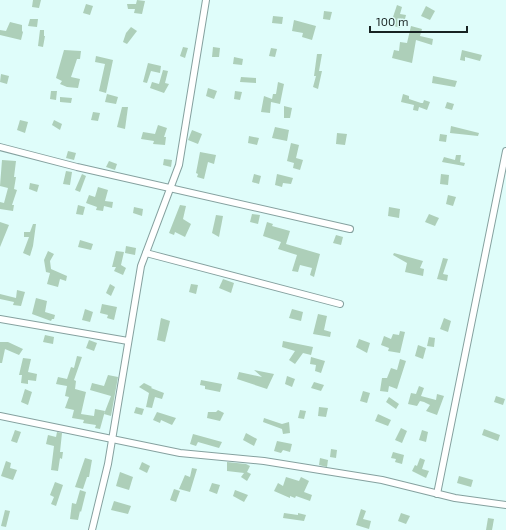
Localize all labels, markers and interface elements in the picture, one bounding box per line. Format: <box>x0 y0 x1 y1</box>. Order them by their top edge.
scale bar <box>370 8 467 34</box>
text: 100 m <box>376 14 408 28</box>

